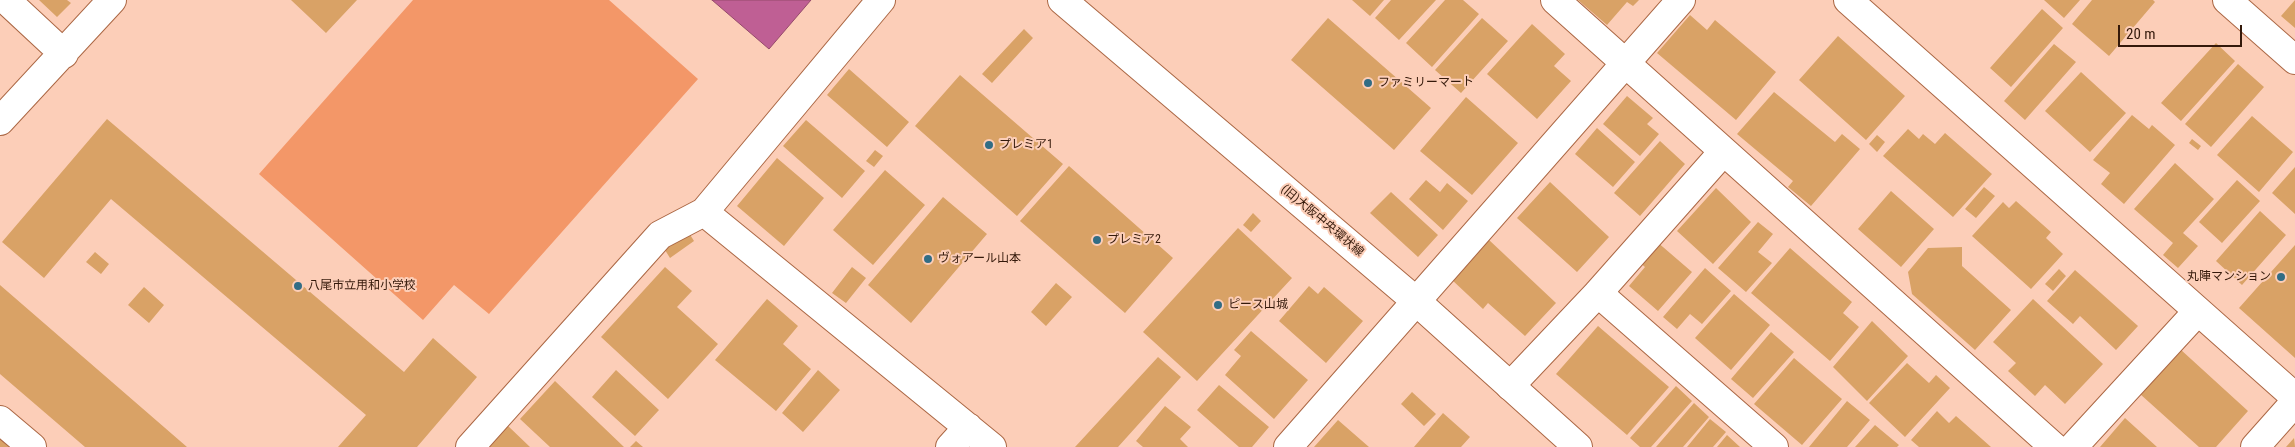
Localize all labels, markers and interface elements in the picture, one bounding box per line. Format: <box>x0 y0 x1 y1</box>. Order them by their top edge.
scale bar <box>2120 15 2244 47</box>
text: 20 m <box>2126 25 2156 43</box>
place label: ファミリーマート <box>1378 76 1474 90</box>
marker: ファミリーマート <box>1362 77 1374 89</box>
place label: プレミア1 <box>999 138 1053 152</box>
marker: プレミア1 <box>983 139 995 151</box>
street label: (旧)大阪中央環状線 <box>1278 182 1366 260</box>
place label: プレミア2 <box>1107 233 1161 247</box>
marker: プレミア2 <box>1091 234 1103 246</box>
place label: ヴォアール山本 <box>938 252 1021 266</box>
marker: ヴォアール山本 <box>922 253 934 265</box>
place label: 丸陣マンション <box>2187 270 2271 284</box>
marker: 丸陣マンション <box>2275 271 2287 283</box>
place label: 八尾市立用和小学校 <box>308 279 416 293</box>
marker: 八尾市立用和小学校 <box>292 280 304 292</box>
place label: ピース山城 <box>1228 298 1288 312</box>
marker: ピース山城 <box>1212 299 1224 311</box>

